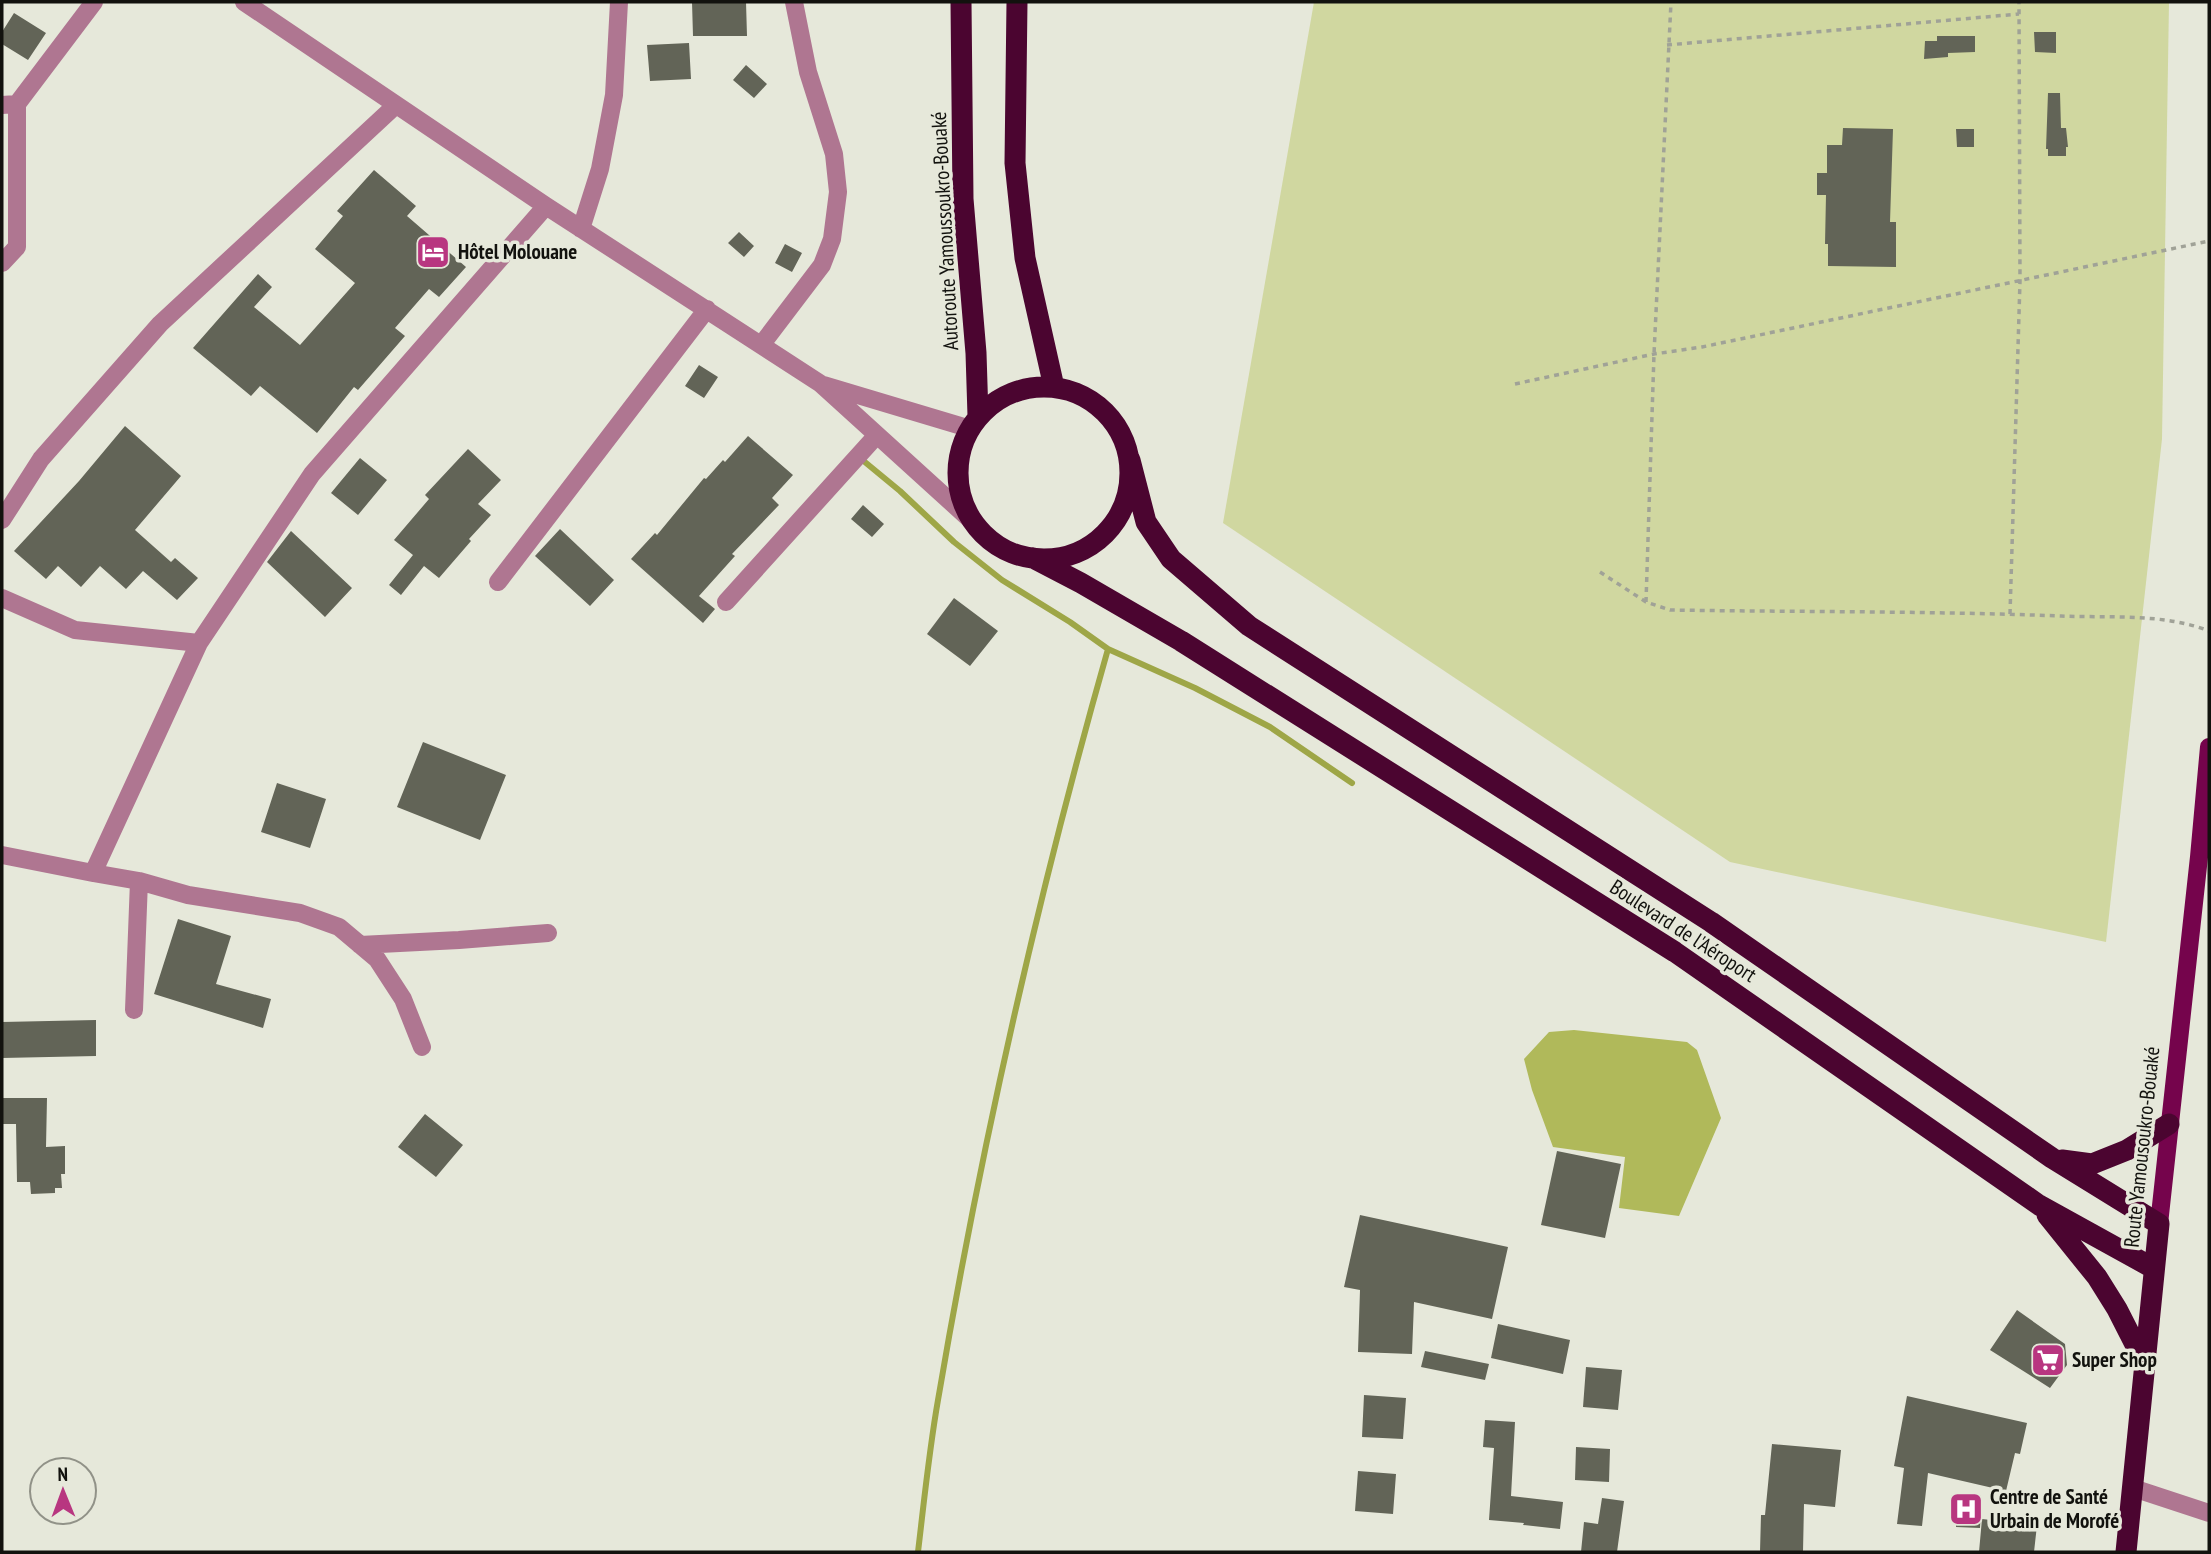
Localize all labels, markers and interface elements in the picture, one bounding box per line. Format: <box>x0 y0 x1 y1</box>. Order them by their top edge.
street label: Autoroute Yamoussoukro-Bouaké <box>925 111 964 351</box>
hotel icon: Hôtel Molouane <box>414 233 452 271</box>
place label: Hôtel Molouane <box>458 238 577 265</box>
street label: Boulevard de l'Aéroport <box>1605 873 1762 988</box>
street label: Route Yamousoukro-Bouaké <box>2118 1045 2165 1249</box>
supermarket icon: Super Shop <box>2029 1341 2067 1379</box>
place label: Super Shop <box>2072 1346 2157 1373</box>
north arrow <box>28 1456 98 1526</box>
text: N <box>57 1462 68 1486</box>
place label: Centre de Santé Urbain de Morofé <box>1990 1483 2119 1534</box>
hospital icon: Centre de Santé Urbain de Morofé <box>1947 1490 1985 1528</box>

